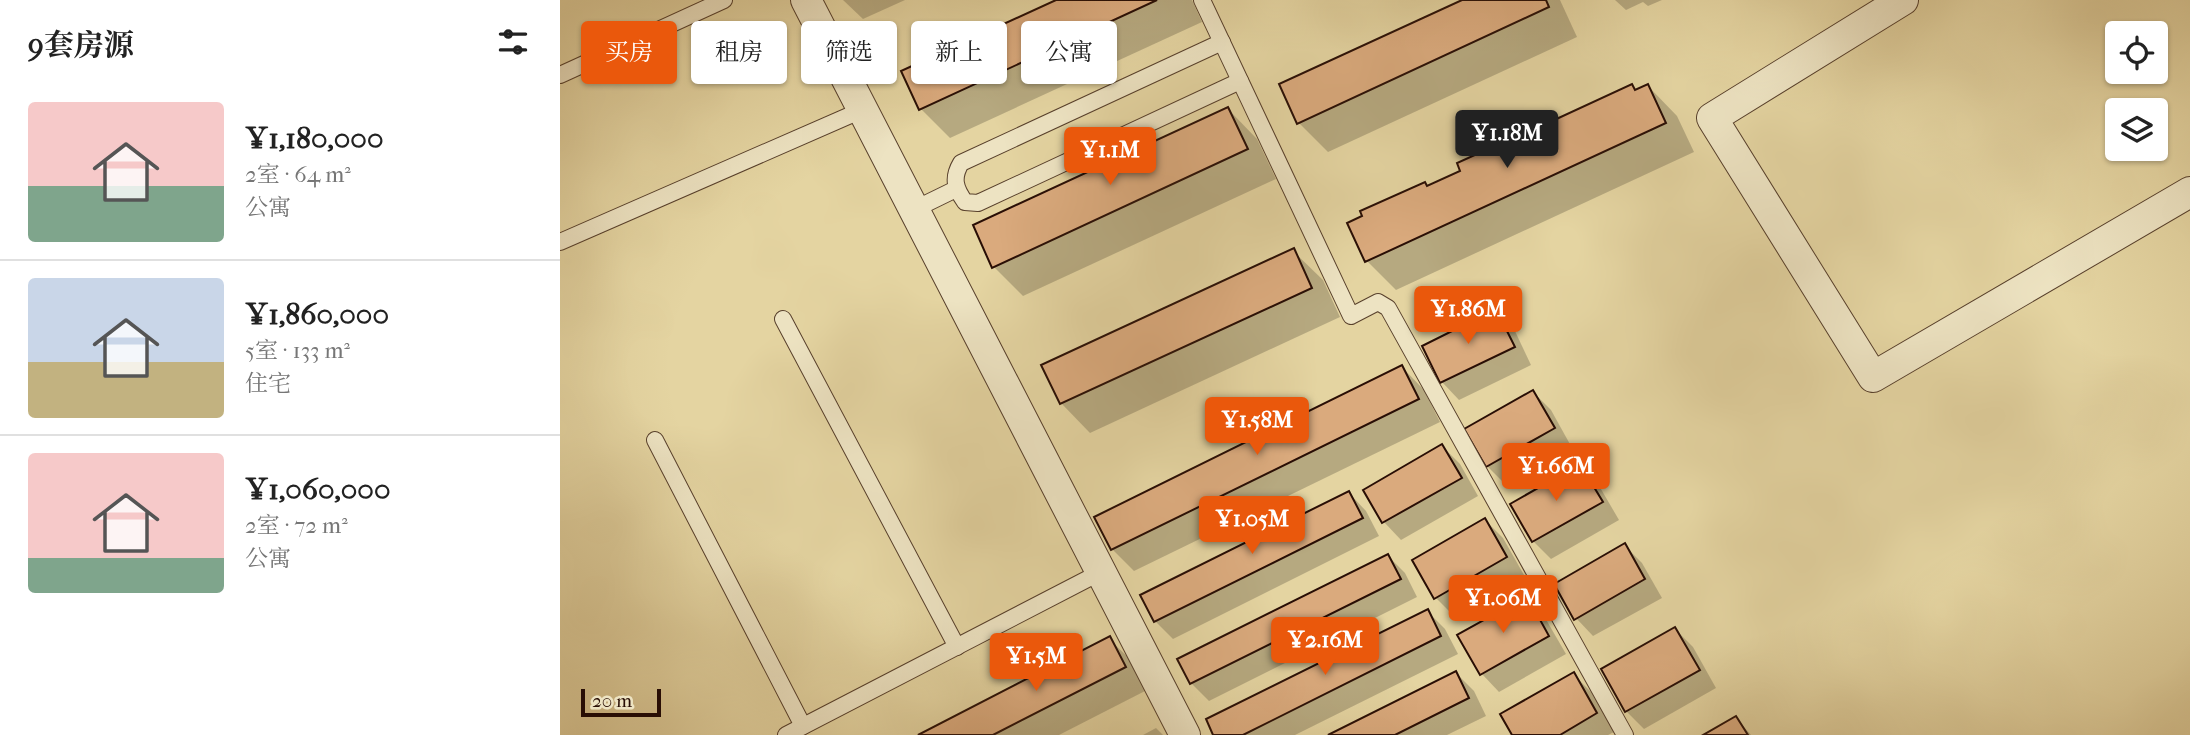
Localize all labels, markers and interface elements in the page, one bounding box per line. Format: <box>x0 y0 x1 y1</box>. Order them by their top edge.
chip: 买房 <box>581 21 677 84</box>
chip: 租房 <box>691 21 787 84</box>
chip: 筛选 <box>801 21 897 84</box>
chip: 新上 <box>911 21 1007 84</box>
chip: 公寓 <box>1021 21 1117 84</box>
map controls <box>2105 21 2168 161</box>
button: locate <box>2105 21 2168 84</box>
icon: filters <box>494 23 532 61</box>
text: 9套房源 <box>28 28 134 63</box>
button: layers <box>2105 98 2168 161</box>
pin: ¥1.18M <box>1450 110 1564 170</box>
text: ¥1.18M <box>1471 119 1543 146</box>
text: ¥1,180,000 <box>245 121 383 156</box>
pin: ¥1.1M <box>1061 128 1159 187</box>
icon: home <box>84 130 168 214</box>
text: ¥1.1M <box>1080 136 1140 163</box>
text: 2室 · 64 m² <box>245 161 351 188</box>
text: 公寓 <box>245 194 291 221</box>
pin: ¥1.86M <box>1411 286 1525 346</box>
text: ¥1.86M <box>1430 295 1506 322</box>
text: ¥1,860,000 <box>245 297 389 332</box>
icon: home <box>84 306 168 390</box>
text: 5室 · 133 m² <box>245 337 350 364</box>
text: 住宅 <box>245 370 291 397</box>
pin: ¥1.58M <box>1200 398 1314 457</box>
text: ¥1.58M <box>1221 406 1293 433</box>
pin: ¥1.66M <box>1499 444 1613 503</box>
text: ¥1.66M <box>1518 452 1594 479</box>
text: ¥1,060,000 <box>245 472 390 507</box>
icon: home <box>84 481 168 565</box>
pin: ¥1.05M <box>1195 496 1309 556</box>
text: ¥1.05M <box>1215 505 1289 532</box>
text: 2室 · 72 m² <box>245 512 348 539</box>
text: 公寓 <box>245 545 291 572</box>
pin: ¥1.06M <box>1446 576 1560 635</box>
text: ¥1.06M <box>1465 584 1541 611</box>
pin: ¥2.16M <box>1268 618 1382 677</box>
text: ¥2.16M <box>1287 626 1363 653</box>
pin: ¥1.5M <box>987 634 1085 693</box>
text: ¥1.5M <box>1006 642 1066 669</box>
scale bar <box>581 686 662 718</box>
text: 20 m <box>592 690 632 712</box>

